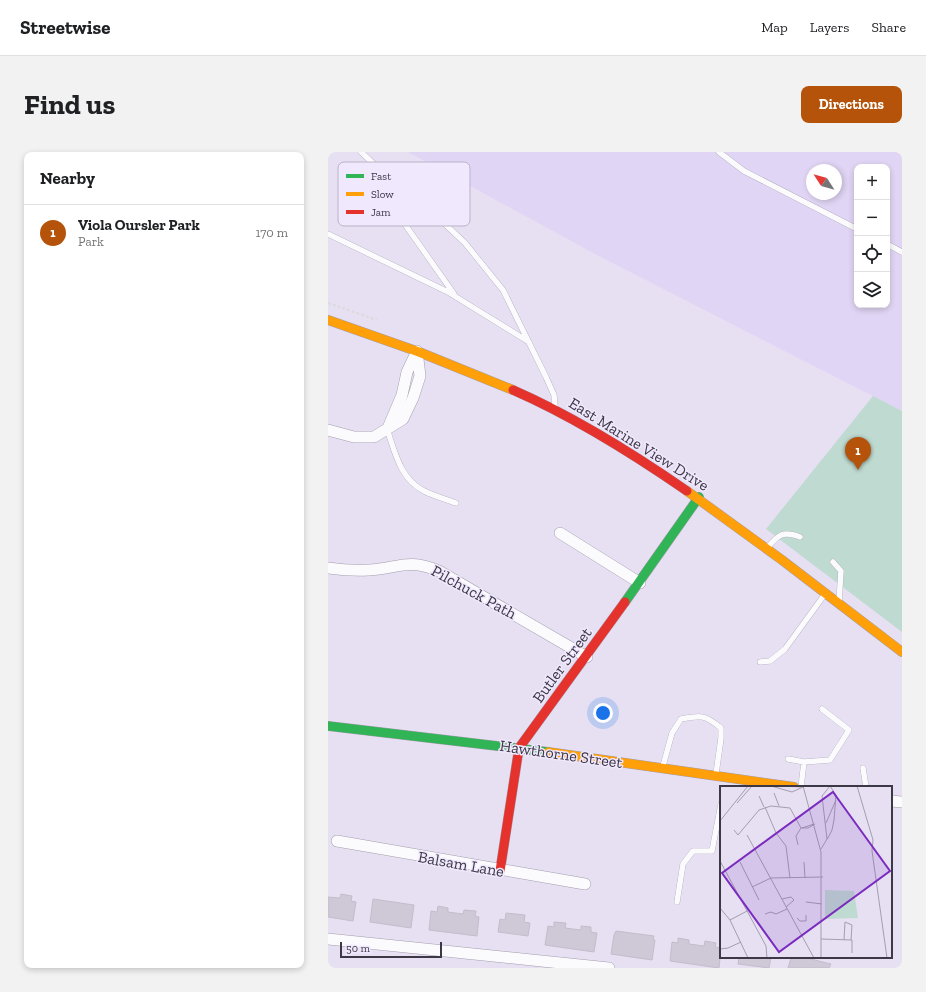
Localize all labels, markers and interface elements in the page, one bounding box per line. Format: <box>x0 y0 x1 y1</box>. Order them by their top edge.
text: Streetwise <box>20 16 110 39</box>
text: Map <box>761 19 788 36</box>
text: Layers <box>810 19 849 36</box>
text: Share <box>871 19 906 36</box>
button: Directions <box>801 86 902 123</box>
text: Find us <box>24 88 115 121</box>
legend <box>338 162 470 226</box>
north arrow <box>806 164 842 200</box>
map controls <box>854 164 890 308</box>
button: + <box>854 164 890 200</box>
text: Nearby <box>40 168 95 188</box>
text: Fast <box>371 170 392 183</box>
text: Slow <box>371 188 394 201</box>
button: − <box>854 200 890 236</box>
text: Jam <box>371 206 391 219</box>
text: Viola Oursler Park <box>78 216 200 234</box>
text: 1 <box>50 225 56 240</box>
text: 170 m <box>255 225 288 240</box>
text: Park <box>78 234 104 249</box>
button: locate <box>854 236 890 272</box>
button: layers <box>854 272 890 308</box>
street label: East Marine View Drive <box>565 393 713 495</box>
pin: 1 <box>845 437 871 470</box>
street label: Pilchuck Path <box>428 561 520 623</box>
street label: Butler Street <box>528 624 596 706</box>
your location <box>593 703 613 723</box>
street label: Hawthorne Street <box>498 736 624 772</box>
inset map <box>720 786 892 958</box>
street label: Balsam Lane <box>417 847 505 881</box>
scale bar <box>340 940 442 959</box>
text: 50 m <box>346 942 370 955</box>

